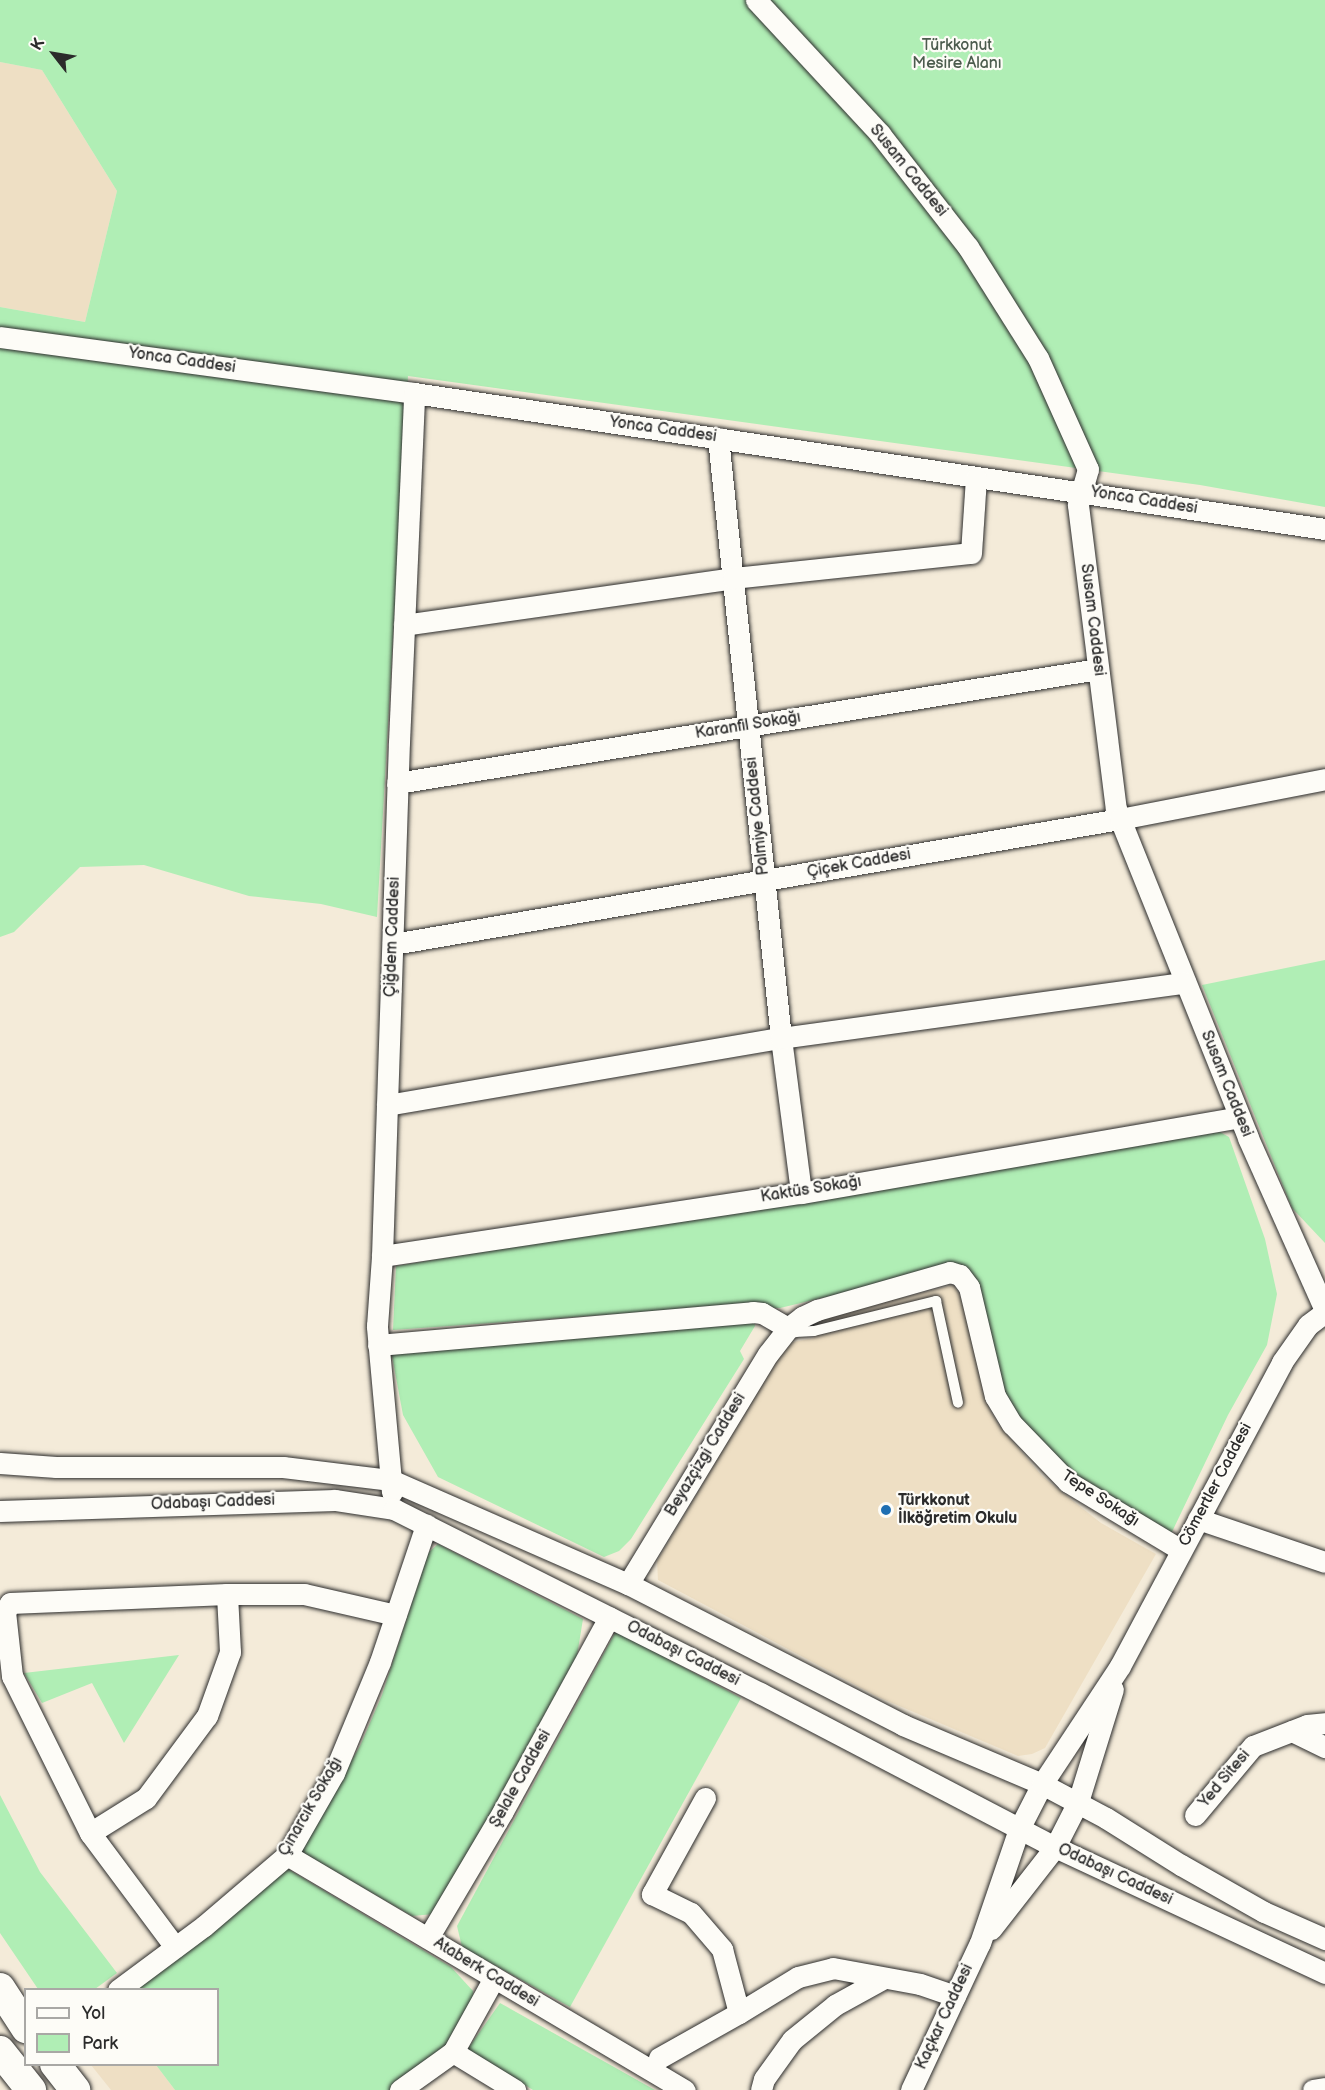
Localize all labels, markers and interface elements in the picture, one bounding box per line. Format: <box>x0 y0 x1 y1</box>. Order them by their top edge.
north arrow <box>24 24 84 84</box>
text: K <box>27 35 49 54</box>
park label: Türkkonut Mesire Alanı <box>912 36 1002 74</box>
street label: Susam Caddesi <box>865 121 951 221</box>
street label: Yonca Caddesi <box>127 344 237 378</box>
street label: Yonca Caddesi <box>608 413 718 447</box>
street label: Yonca Caddesi <box>1089 483 1199 519</box>
street label: Susam Caddesi <box>1076 563 1108 677</box>
street label: Karanfil Sokağı <box>694 708 802 744</box>
street label: Palmiye Caddesi <box>742 756 774 876</box>
street label: Çiçek Caddesi <box>806 845 912 883</box>
street label: Çiğdem Caddesi <box>381 876 405 998</box>
street label: Susam Caddesi <box>1196 1028 1256 1140</box>
street label: Kaktüs Sokağı <box>759 1173 863 1207</box>
street label: Beyazçizgi Caddesi <box>662 1390 750 1520</box>
street label: Cömertler Caddesi <box>1175 1420 1257 1550</box>
street label: Tepe Sokağı <box>1057 1467 1143 1531</box>
street label: Odabaşı Caddesi <box>151 1491 275 1515</box>
place label: Türkkonut İlköğretim Okulu <box>898 1491 1017 1529</box>
marker: Türkkonut İlköğretim Okulu <box>879 1503 893 1517</box>
street label: Odabaşı Caddesi <box>623 1617 743 1691</box>
street label: Şelale Caddesi <box>486 1727 556 1831</box>
street label: Yed Sitesi <box>1195 1746 1255 1812</box>
street label: Çınarcık Sokağı <box>275 1754 347 1860</box>
street label: Odabaşı Caddesi <box>1055 1840 1175 1910</box>
street label: Ataberk Caddesi <box>430 1934 542 2012</box>
street label: Kaçkar Caddesi <box>912 1961 978 2073</box>
legend <box>24 1988 219 2066</box>
text: Yol <box>82 2003 105 2024</box>
text: Park <box>82 2033 118 2054</box>

